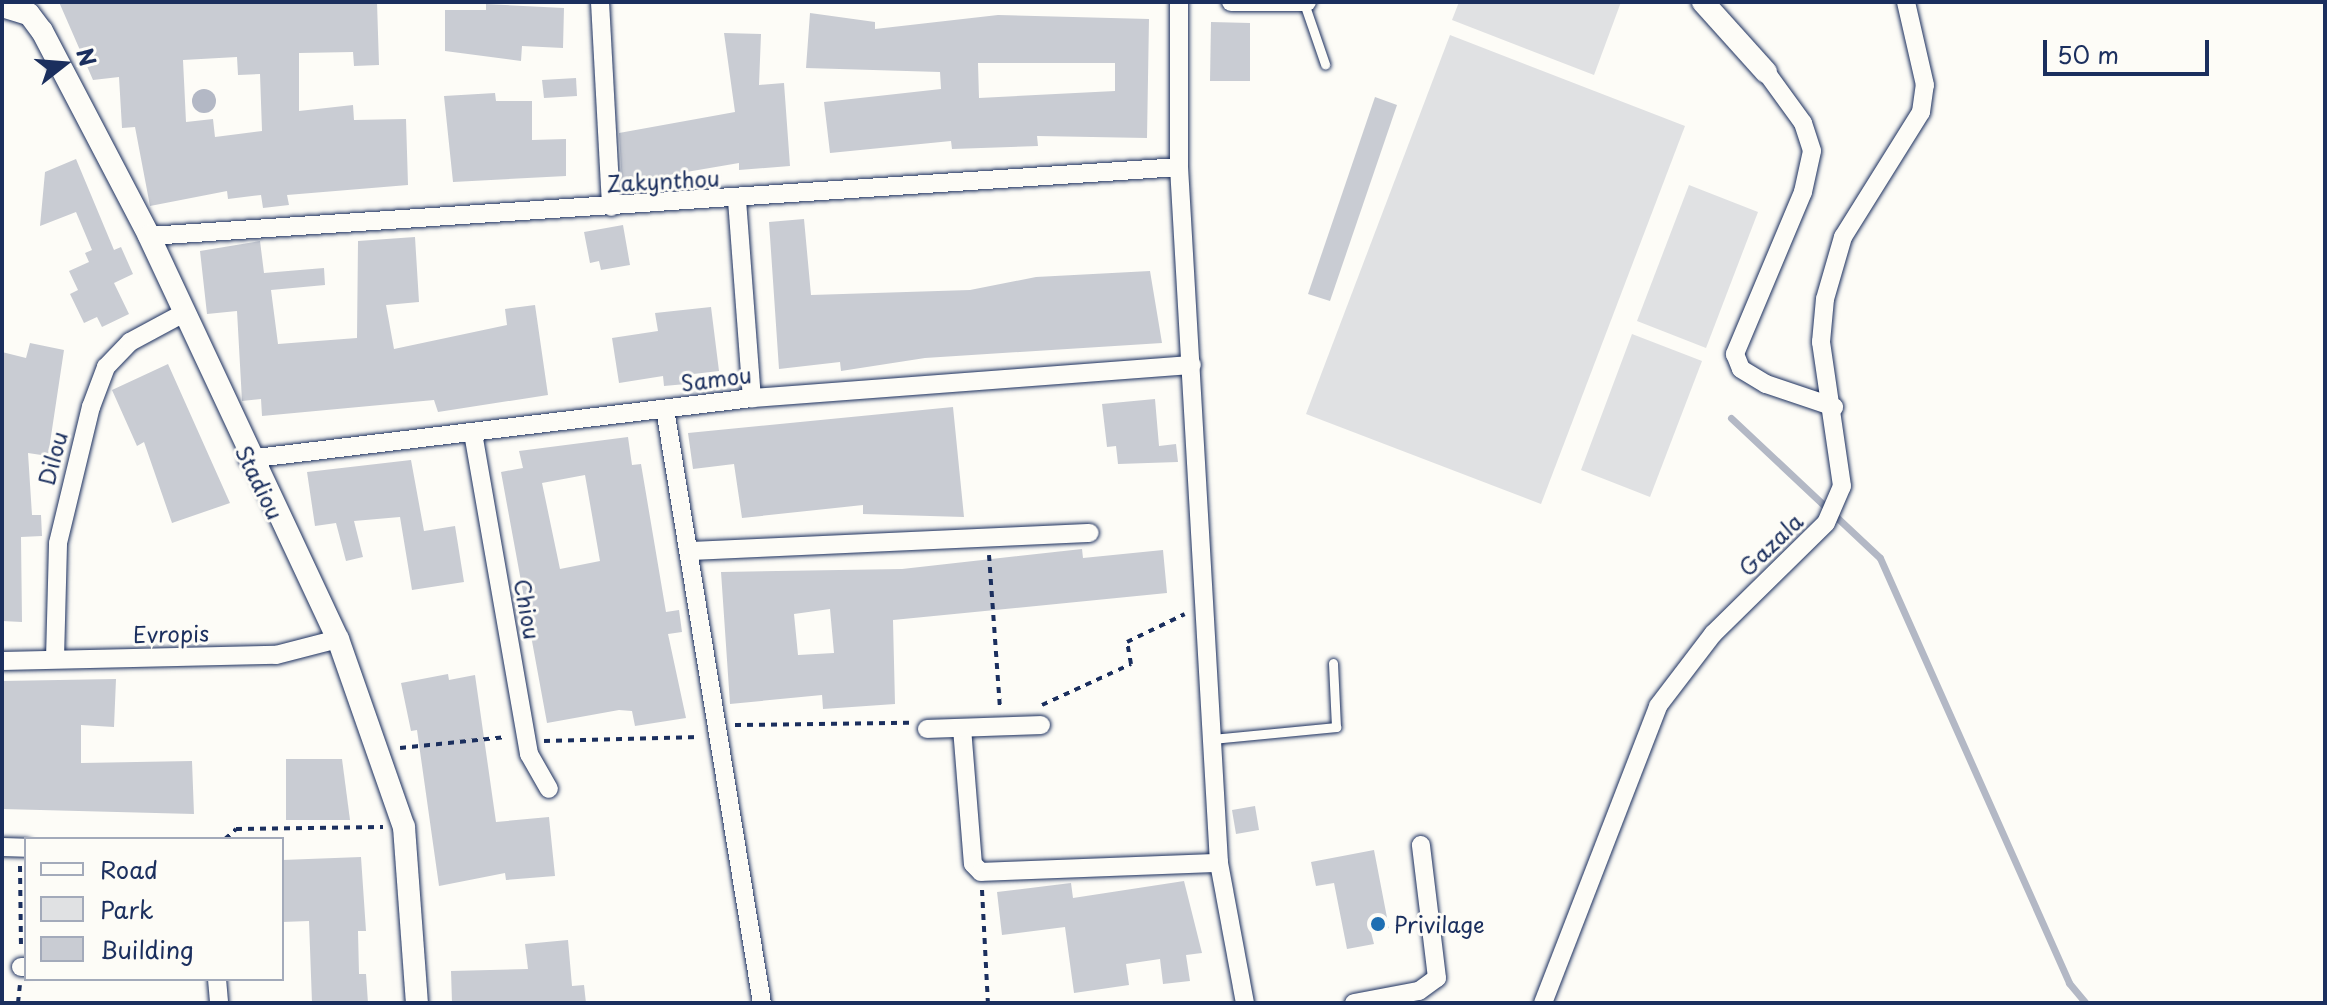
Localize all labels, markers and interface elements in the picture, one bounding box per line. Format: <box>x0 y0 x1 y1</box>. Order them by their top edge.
north arrow <box>24 24 104 104</box>
scale bar <box>2047 24 2213 74</box>
text: 50 m <box>2057 36 2119 72</box>
text: N <box>69 44 106 70</box>
street label: Zakynthou <box>606 164 720 196</box>
street label: Samou <box>679 361 753 395</box>
street label: Dilou <box>32 428 72 488</box>
street label: Stadiou <box>231 441 289 523</box>
street label: Gazala <box>1733 507 1807 581</box>
street label: Chiou <box>510 577 546 641</box>
street label: Evropis <box>133 619 209 647</box>
legend <box>24 837 284 981</box>
text: Road <box>100 851 158 887</box>
text: Park <box>100 891 154 927</box>
place label: Privilage <box>1394 911 1485 937</box>
marker: Privilage <box>1369 915 1387 933</box>
text: Building <box>100 931 194 967</box>

